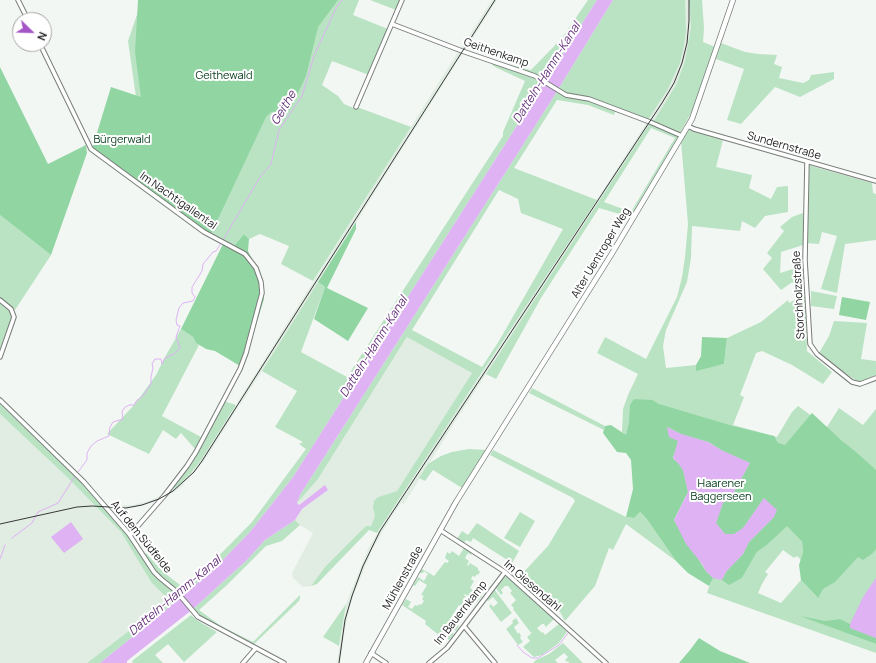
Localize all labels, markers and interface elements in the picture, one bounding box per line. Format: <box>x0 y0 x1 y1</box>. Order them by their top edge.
north arrow <box>12 12 52 52</box>
water label: Datteln-Hamm-Kanal <box>510 20 584 126</box>
text: N <box>34 30 51 43</box>
street label: Geithenkamp <box>462 36 530 70</box>
park label: Geithewald <box>195 69 253 83</box>
water label: Geithe <box>268 88 300 128</box>
street label: Sundernstraße <box>746 129 822 163</box>
park label: Bürgerwald <box>93 133 151 147</box>
street label: Im Nachtigallental <box>137 170 219 232</box>
street label: Alter Uentroper Weg <box>569 205 633 301</box>
street label: Storchholzstraße <box>790 250 808 340</box>
water label: Datteln-Hamm-Kanal <box>337 294 411 400</box>
park label: Haarener Baggerseen <box>690 477 752 503</box>
street label: Auf dem Südfelde <box>108 498 174 576</box>
street label: Mühlenstraße <box>380 544 426 612</box>
water label: Datteln-Hamm-Kanal <box>126 553 224 639</box>
street label: Im Giesendahl <box>501 558 563 614</box>
street label: Im Bauernkamp <box>432 578 490 648</box>

